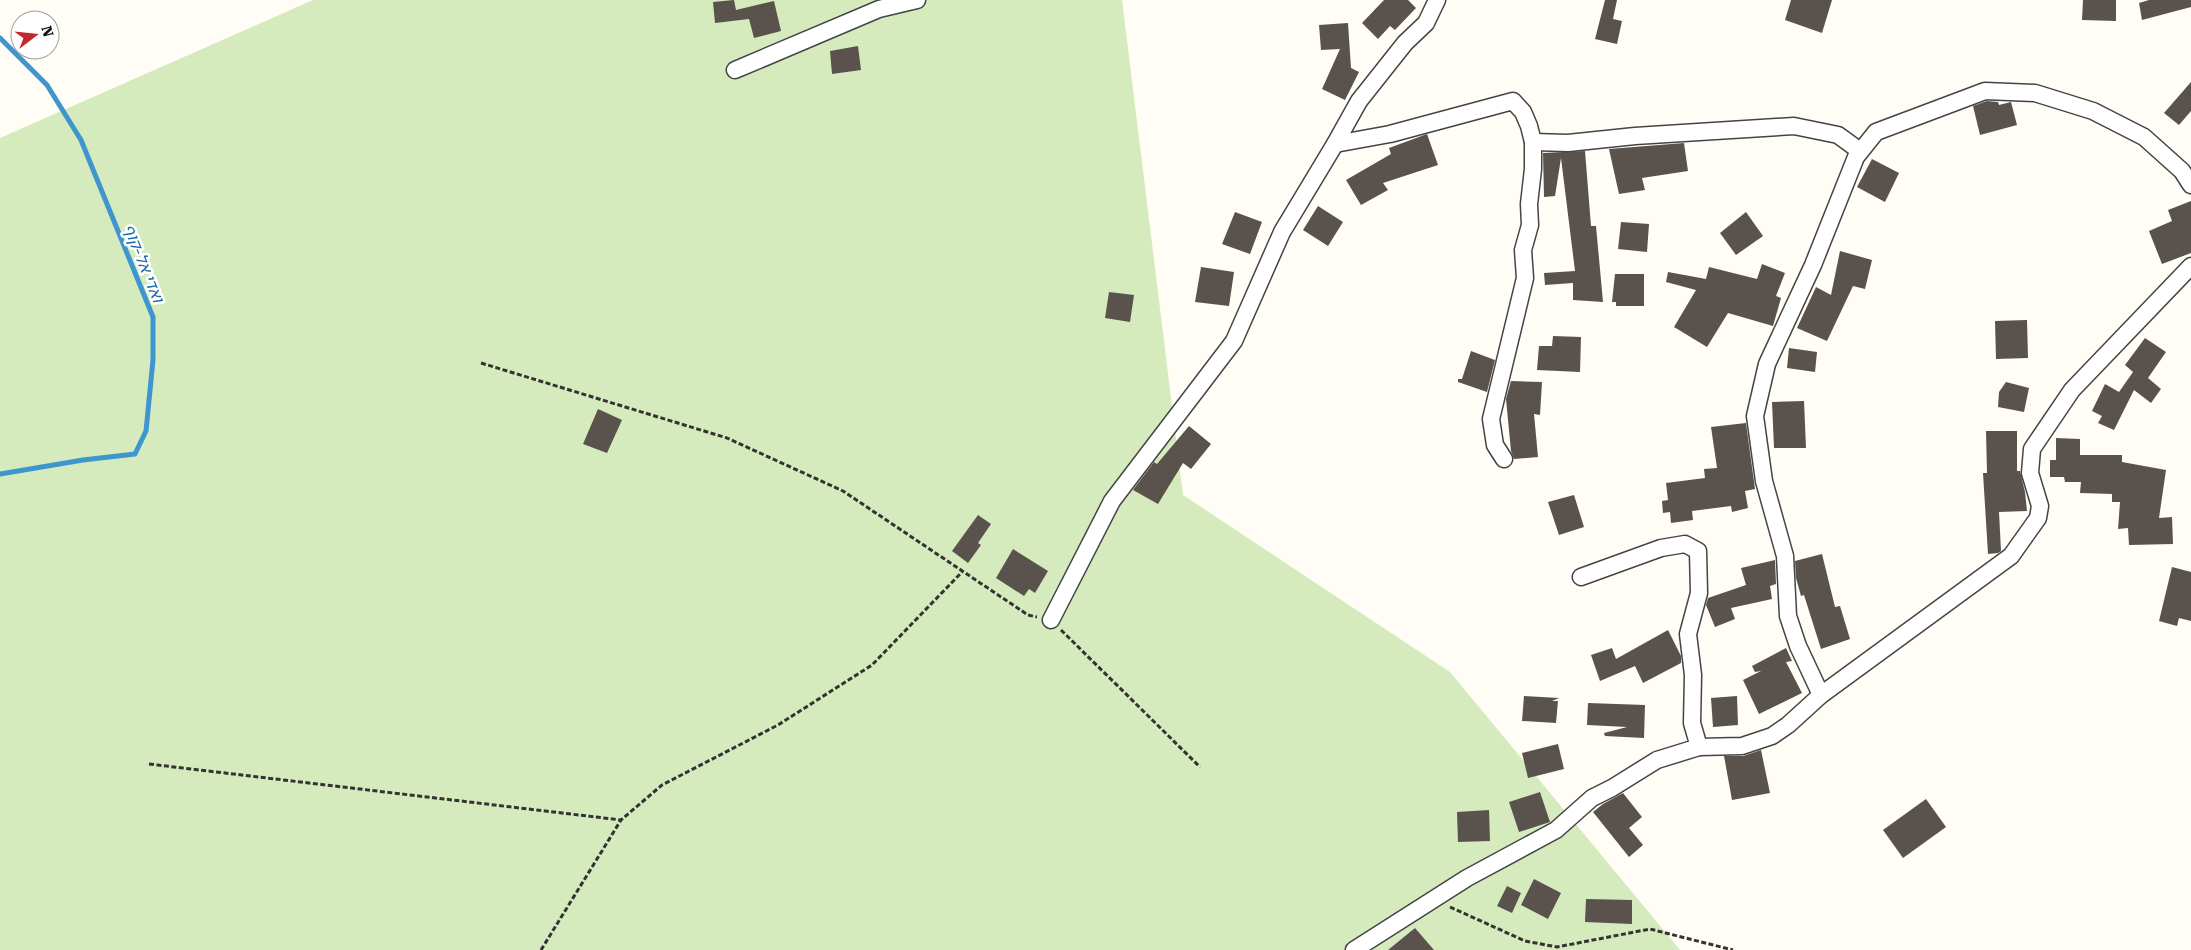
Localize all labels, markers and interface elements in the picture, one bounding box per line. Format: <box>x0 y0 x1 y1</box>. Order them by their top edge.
north arrow <box>10 10 60 60</box>
text: N <box>38 24 57 39</box>
water label: ואדי אל-קוף <box>119 221 168 306</box>

